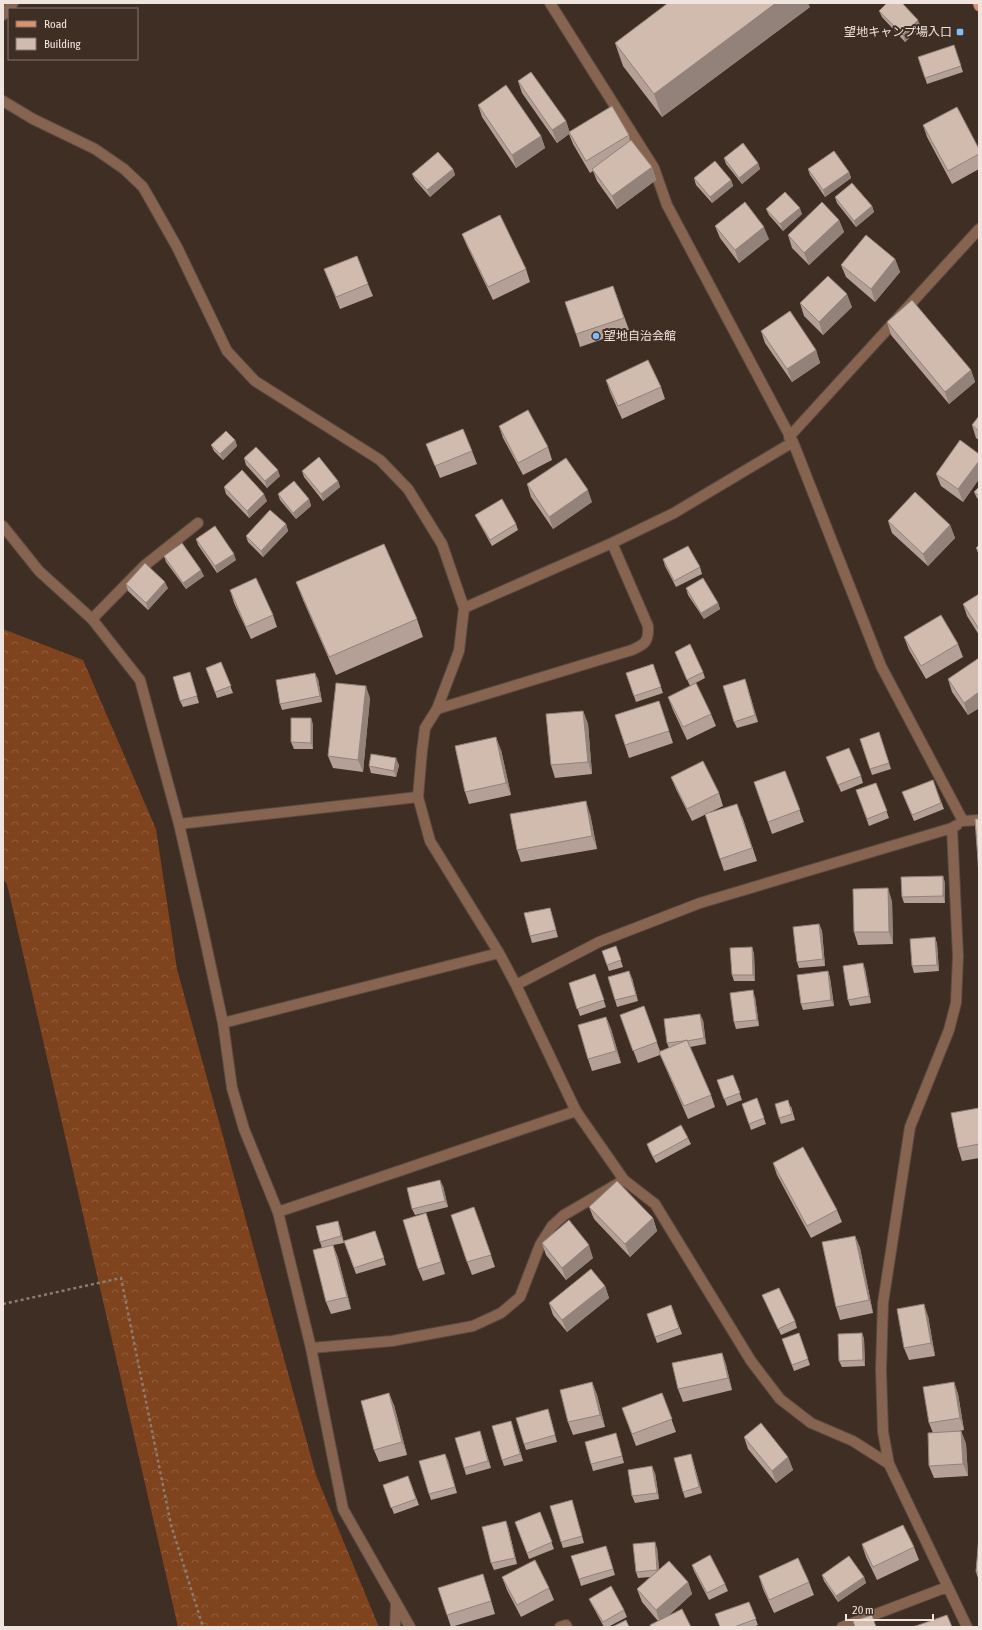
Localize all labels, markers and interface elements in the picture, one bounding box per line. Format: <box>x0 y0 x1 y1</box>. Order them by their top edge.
legend <box>8 8 138 60</box>
text: Road <box>44 17 67 31</box>
place label: 望地キャンプ場入口 <box>844 25 952 39</box>
marker: 望地キャンプ場入口 <box>955 27 965 37</box>
text: Building <box>44 37 82 51</box>
place label: 望地自治会館 <box>604 329 676 343</box>
marker: 望地自治会館 <box>591 331 601 341</box>
scale bar <box>846 1596 933 1622</box>
text: 20 m <box>852 1603 874 1617</box>

